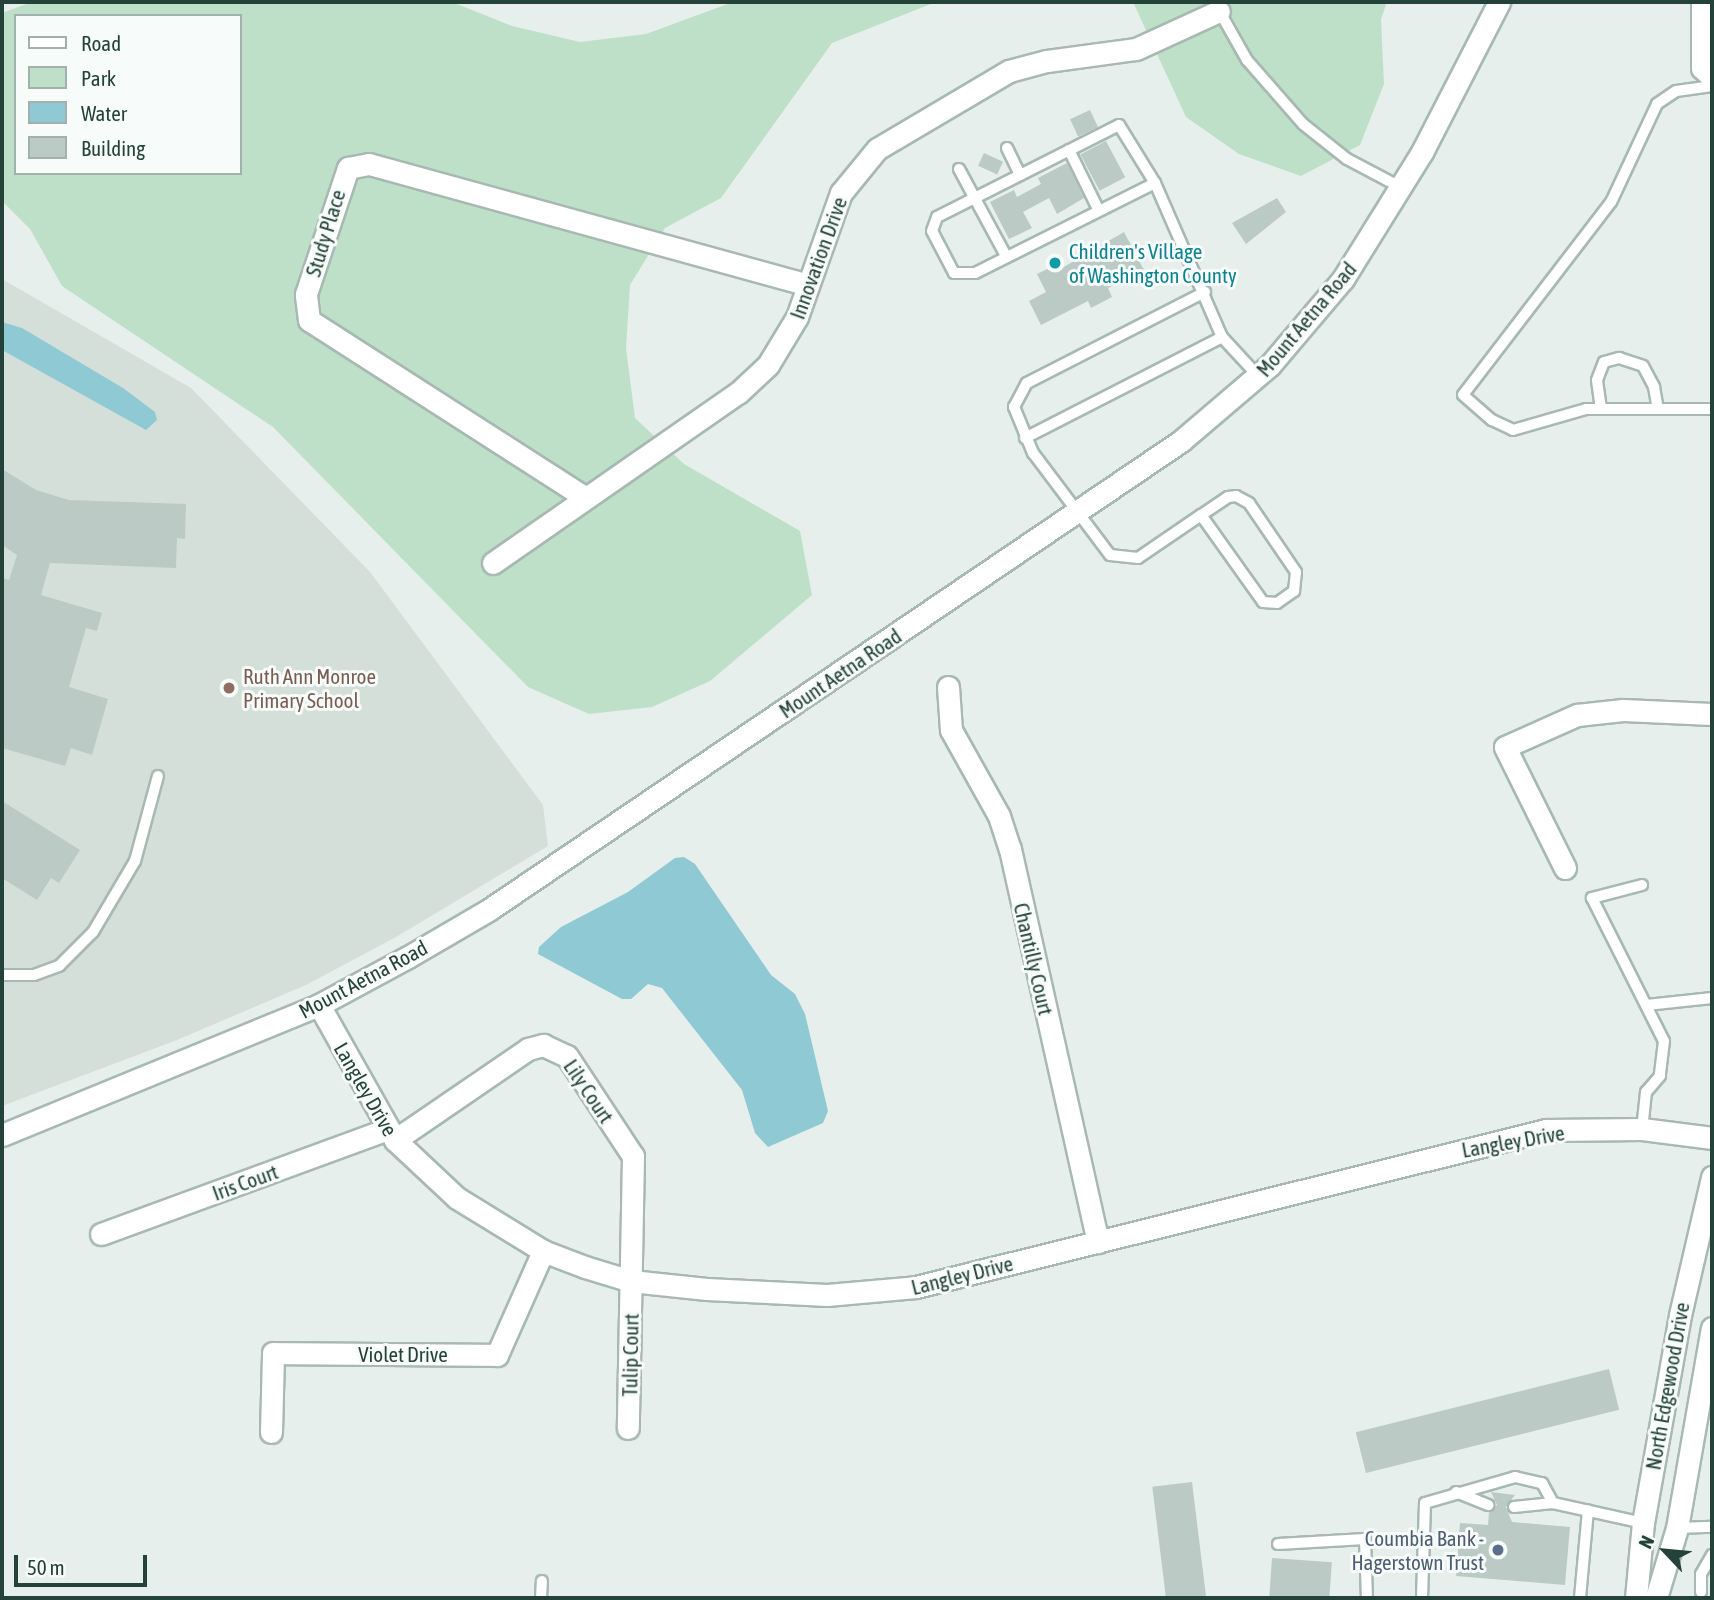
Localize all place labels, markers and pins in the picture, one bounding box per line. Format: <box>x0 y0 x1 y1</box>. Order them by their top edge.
place label: Children's Village of Washington County <box>1069 238 1237 288</box>
marker: Children's Village of Washington County <box>1047 255 1063 271</box>
place label: Ruth Ann Monroe Primary School <box>243 663 376 713</box>
marker: Ruth Ann Monroe Primary School <box>221 680 237 696</box>
place label: Coumbia Bank - Hagerstown Trust <box>1351 1525 1484 1575</box>
marker: Coumbia Bank - Hagerstown Trust <box>1490 1542 1506 1558</box>

